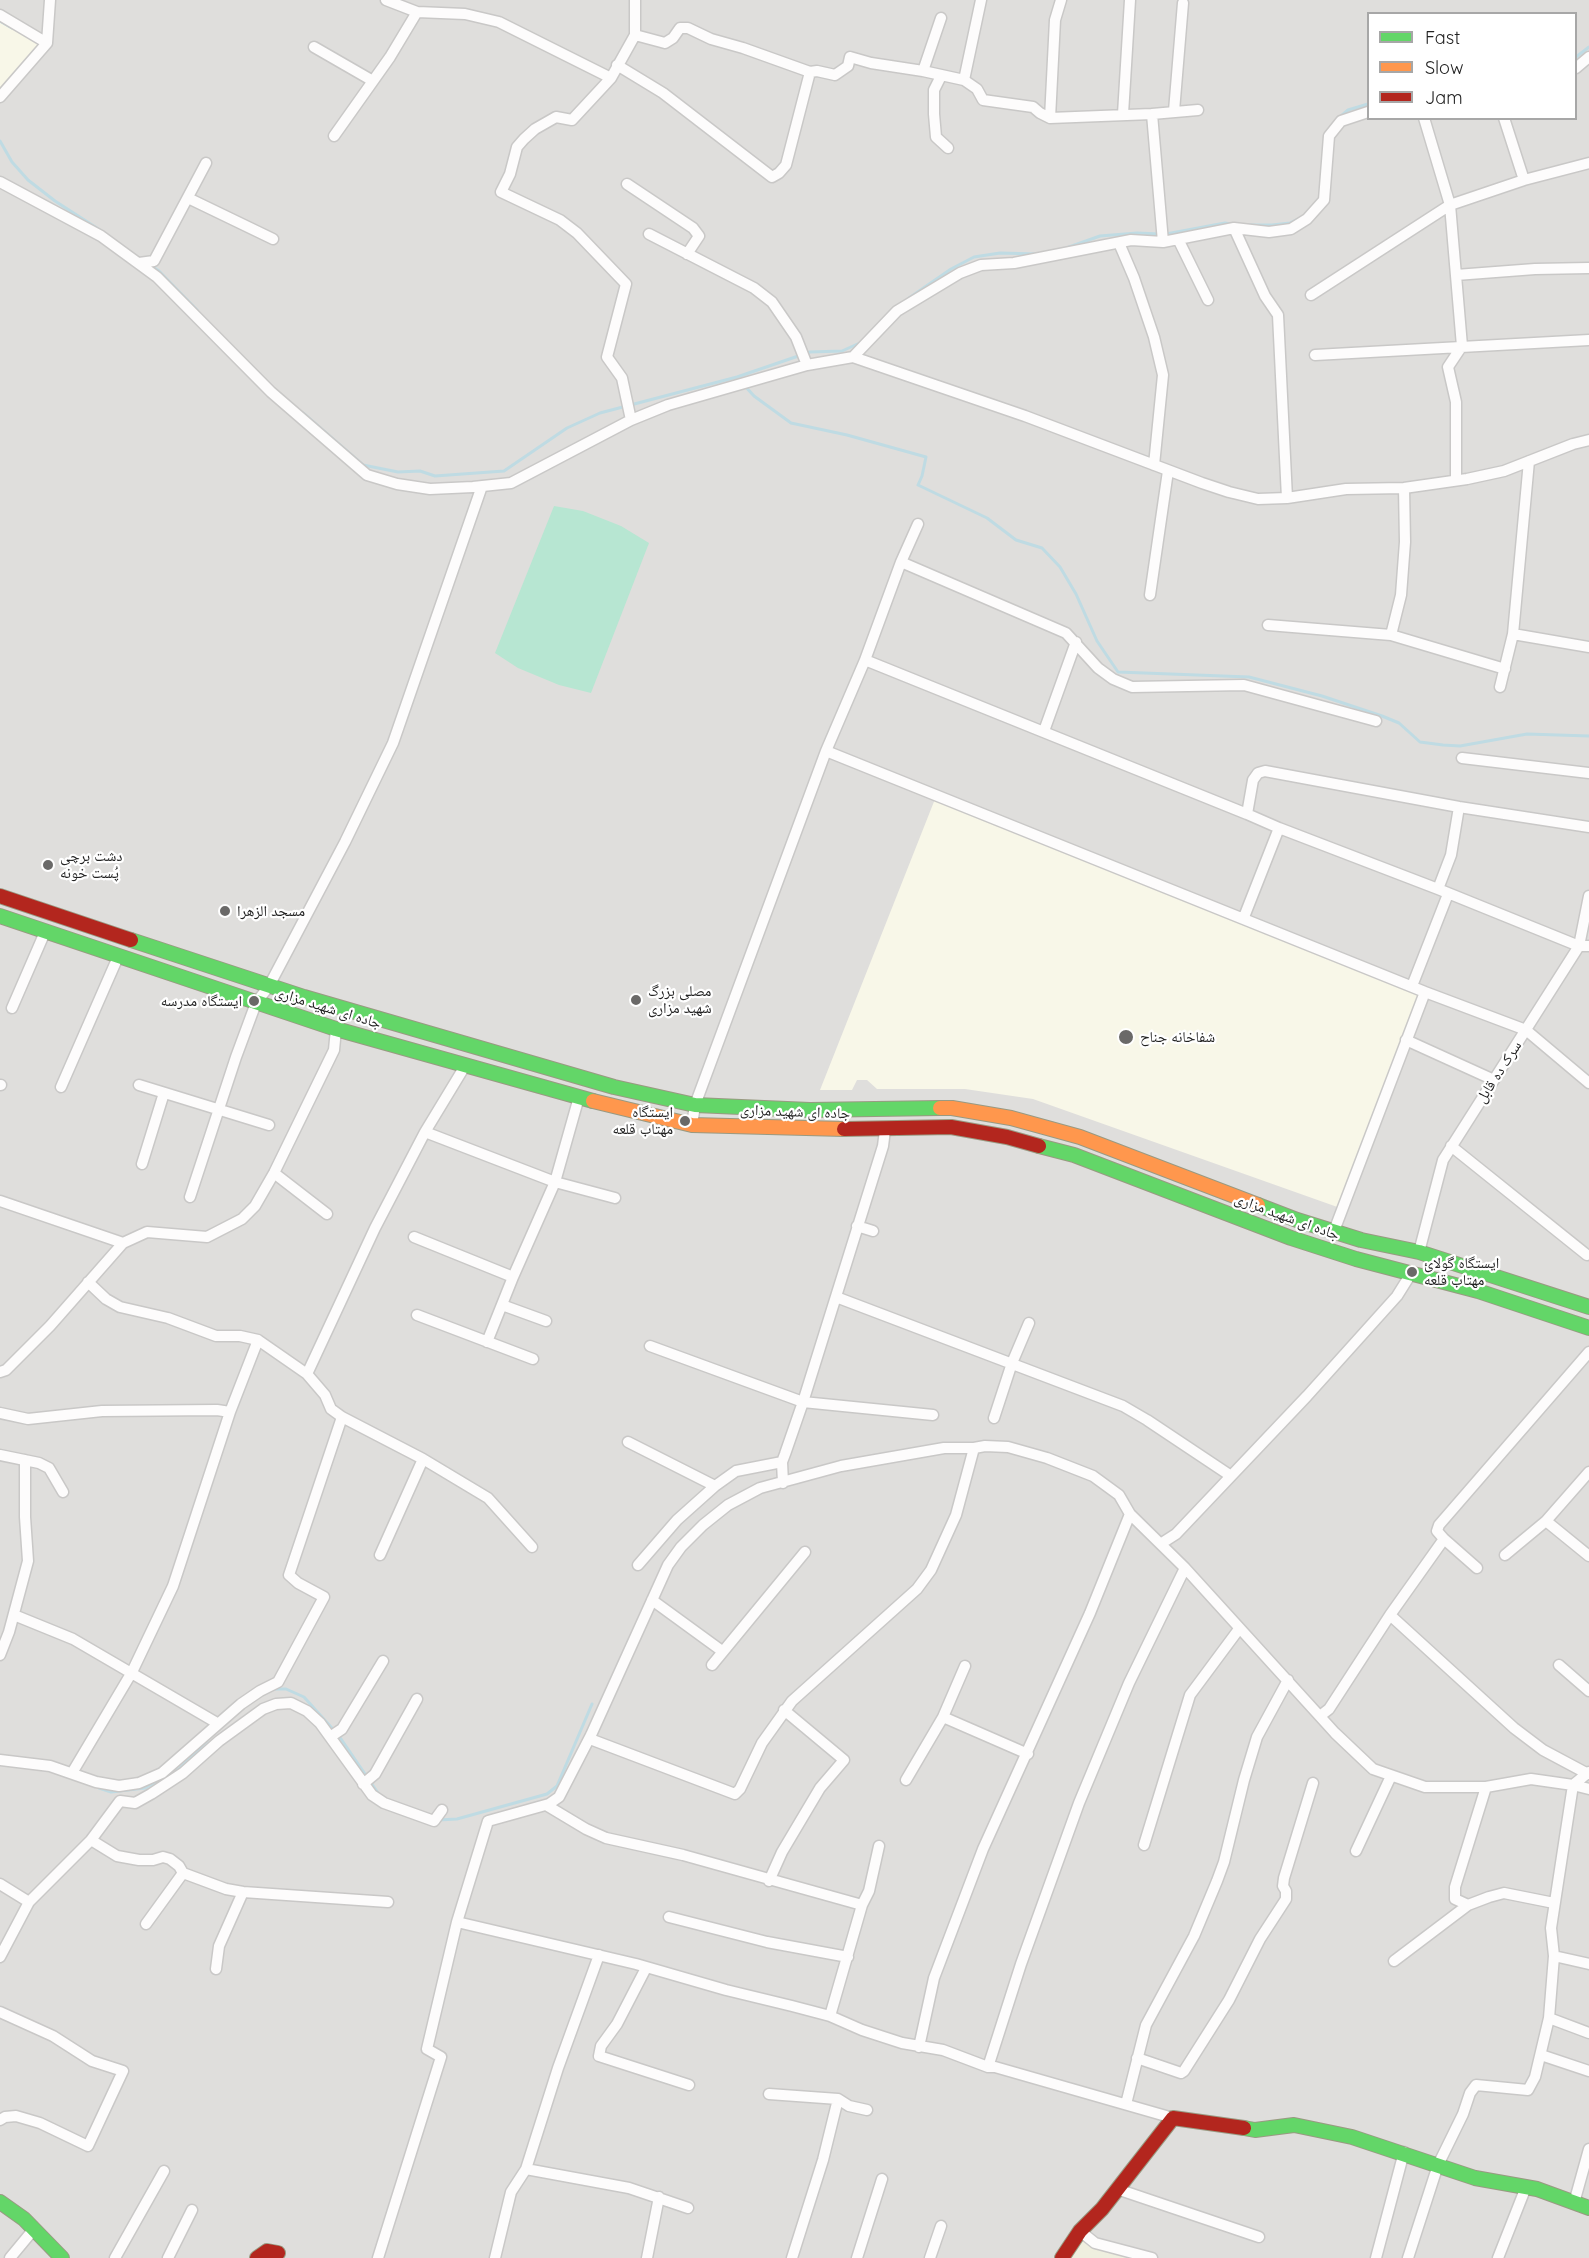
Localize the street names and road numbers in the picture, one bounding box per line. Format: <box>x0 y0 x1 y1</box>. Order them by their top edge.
street label: جاده ای شهید مزاری <box>273 983 383 1033</box>
street label: سرک ده قابل <box>1472 1038 1526 1106</box>
street label: جاده ای شهید مزاری <box>740 1101 850 1123</box>
street label: جاده ای شهید مزاری <box>1232 1190 1342 1244</box>

